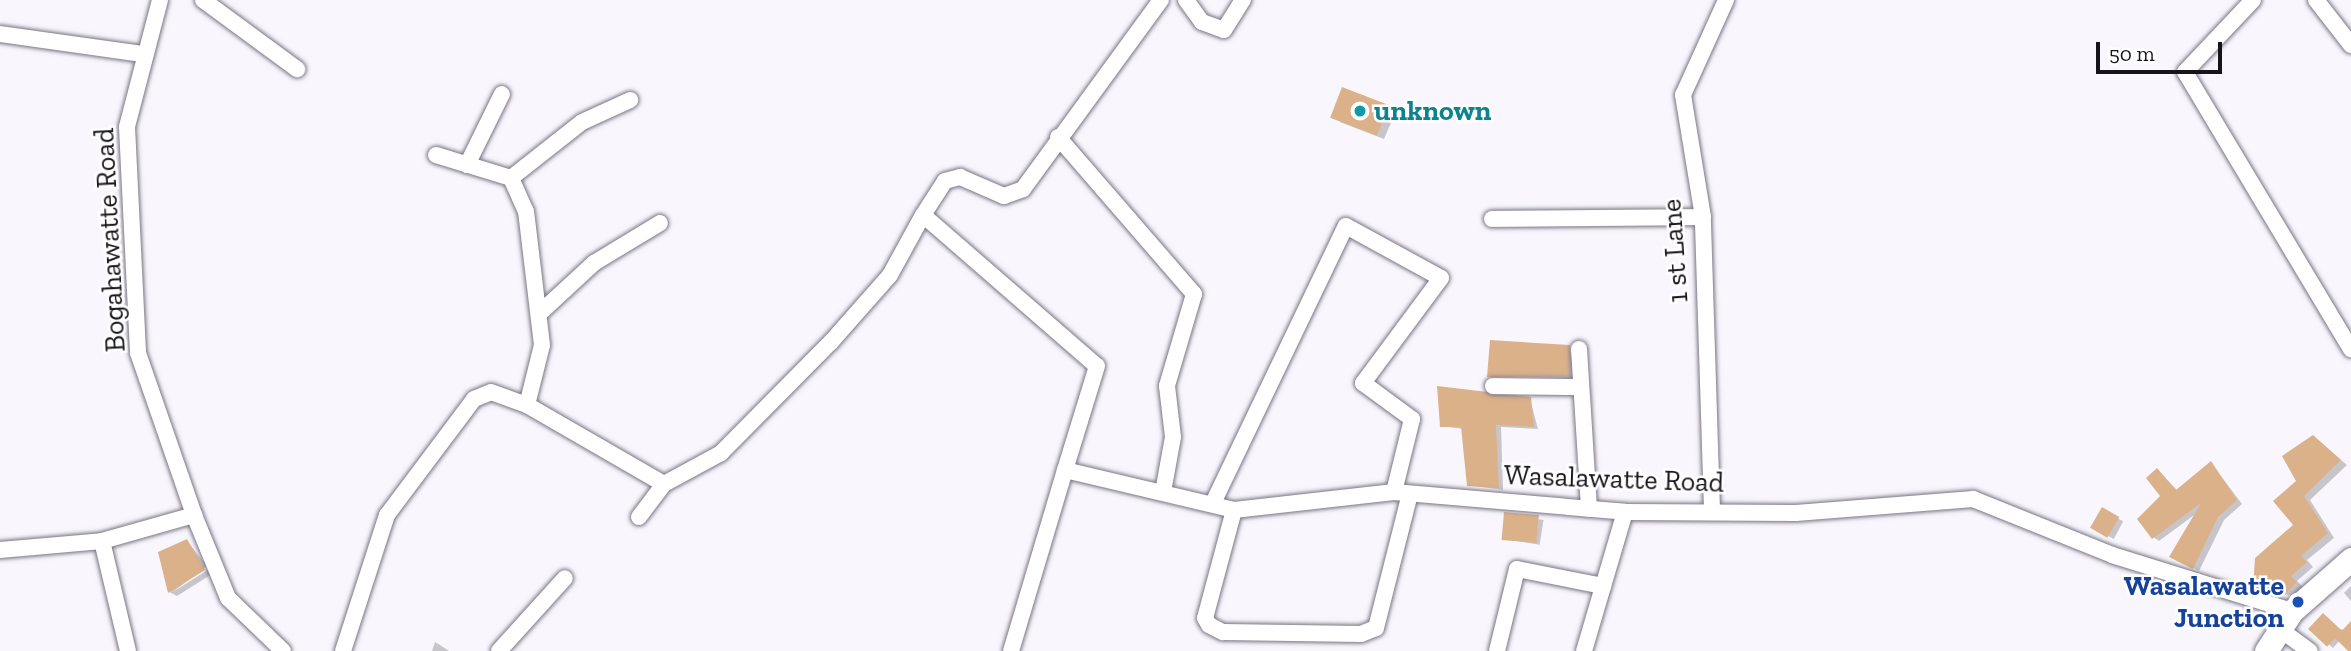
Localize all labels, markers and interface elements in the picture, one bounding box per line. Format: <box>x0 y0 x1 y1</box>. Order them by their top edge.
scale bar <box>2099 28 2225 72</box>
text: 50 m <box>2109 41 2155 66</box>
place label: unknown <box>1374 94 1491 128</box>
marker: unknown <box>1352 103 1368 119</box>
street label: Bogahawatte Road <box>87 127 133 353</box>
street label: 1 st Lane <box>1655 198 1695 304</box>
street label: Wasalawatte Road <box>1503 458 1725 500</box>
place label: Wasalawatte Junction <box>2124 569 2284 635</box>
marker: Wasalawatte Junction <box>2290 594 2306 610</box>

